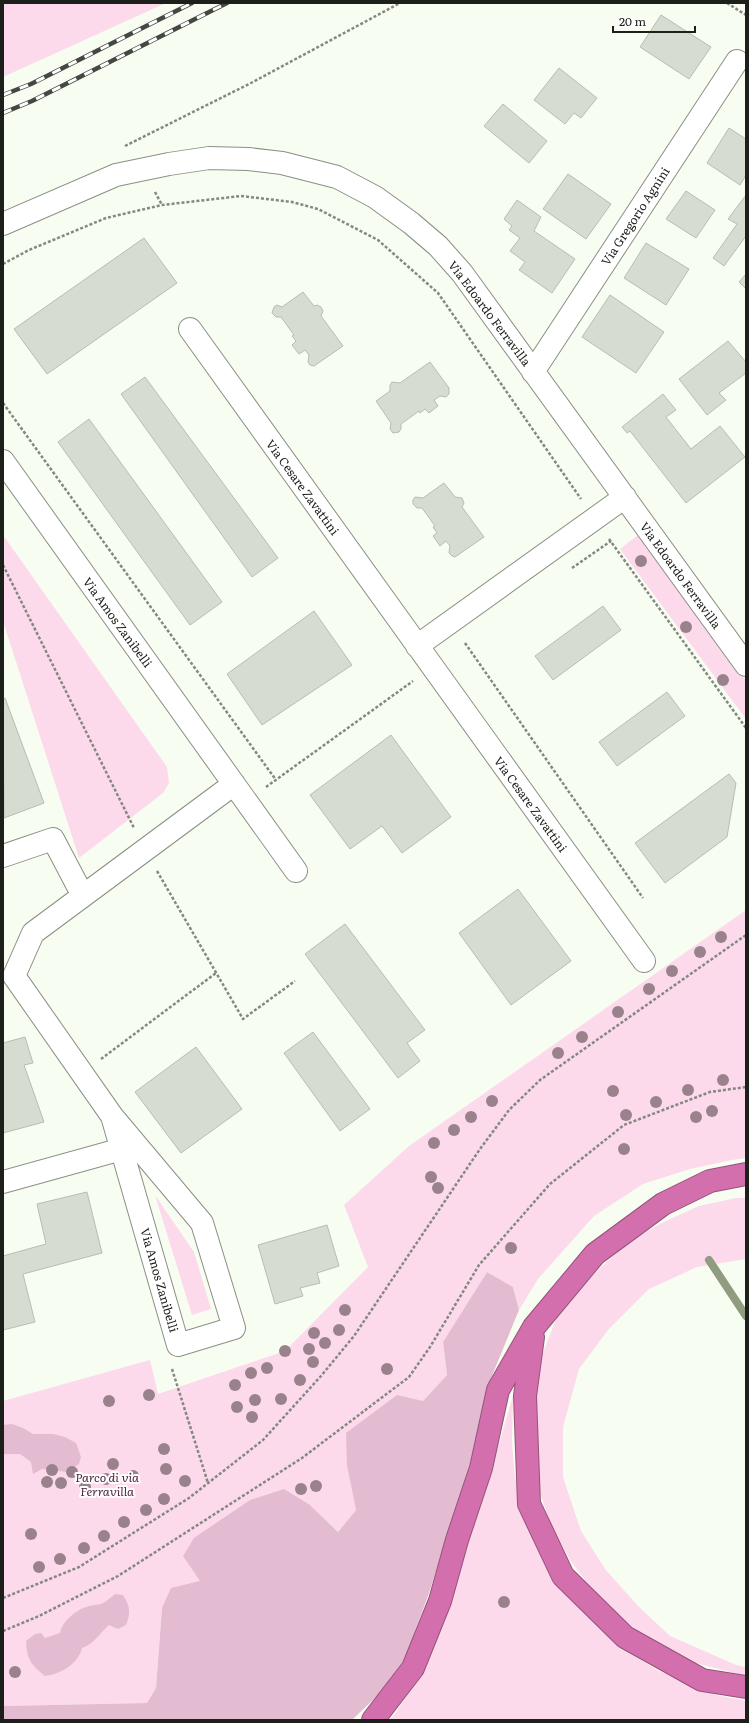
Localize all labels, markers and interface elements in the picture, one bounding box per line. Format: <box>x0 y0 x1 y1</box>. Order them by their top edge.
scale bar <box>613 8 695 34</box>
text: 20 m <box>619 12 646 30</box>
street label: Via Gregorio Agnini <box>596 163 674 269</box>
street label: Via Edoardo Ferravilla <box>444 256 536 370</box>
street label: Via Cesare Zavattini <box>262 435 344 539</box>
street label: Via Edoardo Ferravilla <box>636 518 726 632</box>
street label: Via Amos Zanibelli <box>79 573 157 671</box>
street label: Via Cesare Zavattini <box>490 752 572 856</box>
street label: Via Amos Zanibelli <box>137 1226 183 1334</box>
park label: Parco di via Ferravilla <box>75 1468 139 1500</box>

